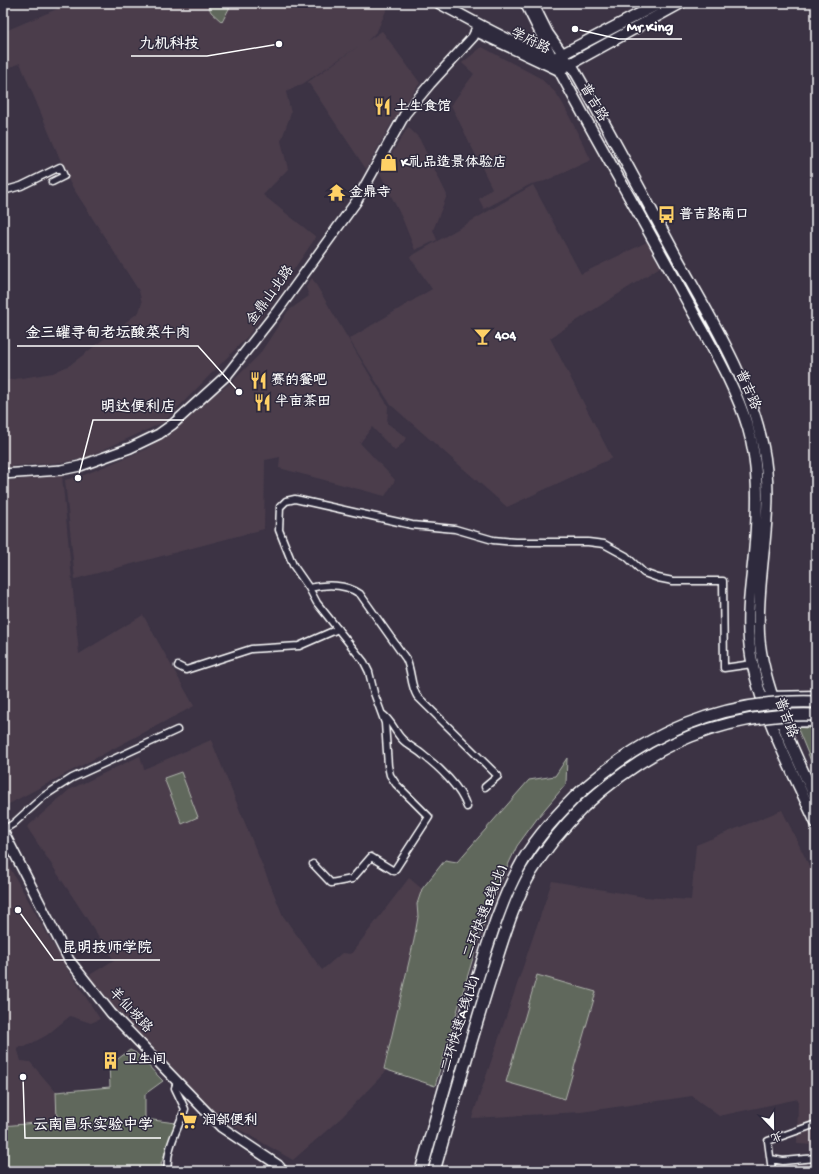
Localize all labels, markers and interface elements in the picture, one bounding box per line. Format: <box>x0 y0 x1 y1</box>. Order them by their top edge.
callout: Mr King <box>619 12 682 39</box>
text: Mr King <box>627 19 674 37</box>
street label: 学府路 <box>507 24 553 59</box>
callout: 九机科技 <box>131 29 207 56</box>
text: 九机科技 <box>139 36 199 54</box>
street label: 普吉路 <box>575 80 612 125</box>
restaurant icon: 土生食馆 <box>372 97 392 117</box>
place label: 土生食馆 <box>395 99 451 116</box>
shop icon: K礼品造景体验店 <box>378 153 398 173</box>
place label: K礼品造景体验店 <box>400 154 507 172</box>
temple icon: 金鼎寺 <box>326 183 346 203</box>
place label: 金鼎寺 <box>349 185 391 202</box>
bus stop icon: 普吉路南口 <box>656 205 676 225</box>
place label: 普吉路南口 <box>679 206 749 224</box>
street label: 金鼎山北路 <box>243 262 298 329</box>
callout: 金三罐寻甸老坛酸菜牛肉 <box>17 319 198 346</box>
text: 金三罐寻甸老坛酸菜牛肉 <box>25 325 191 343</box>
bar icon: 404 <box>472 326 492 346</box>
place label: 404 <box>494 328 517 345</box>
street label: 普吉路 <box>731 367 764 413</box>
restaurant icon: 赛的餐吧 <box>248 371 268 391</box>
place label: 赛的餐吧 <box>271 372 327 390</box>
restaurant icon: 半亩茶田 <box>252 392 272 412</box>
callout: 明达便利店 <box>93 393 184 420</box>
place label: 半亩茶田 <box>275 394 331 411</box>
text: 明达便利店 <box>100 398 176 417</box>
street label: 普吉路 <box>770 695 801 741</box>
street label: 二环快速B线(北) <box>459 862 512 961</box>
callout: 昆明技师学院 <box>54 933 160 960</box>
text: 昆明技师学院 <box>62 939 152 958</box>
street label: 二环快速A线(北) <box>437 973 484 1074</box>
street label: 羊仙坡路 <box>105 984 156 1037</box>
building icon: 卫生间 <box>101 1050 121 1070</box>
place label: 卫生间 <box>124 1052 166 1069</box>
north arrow <box>753 1108 793 1148</box>
callout: 云南昌乐实验中学 <box>25 1111 161 1138</box>
supermarket icon: 润邻便利 <box>179 1111 199 1131</box>
place label: 润邻便利 <box>202 1112 258 1130</box>
text: 云南昌乐实验中学 <box>33 1117 153 1135</box>
text: 北 <box>769 1128 783 1143</box>

